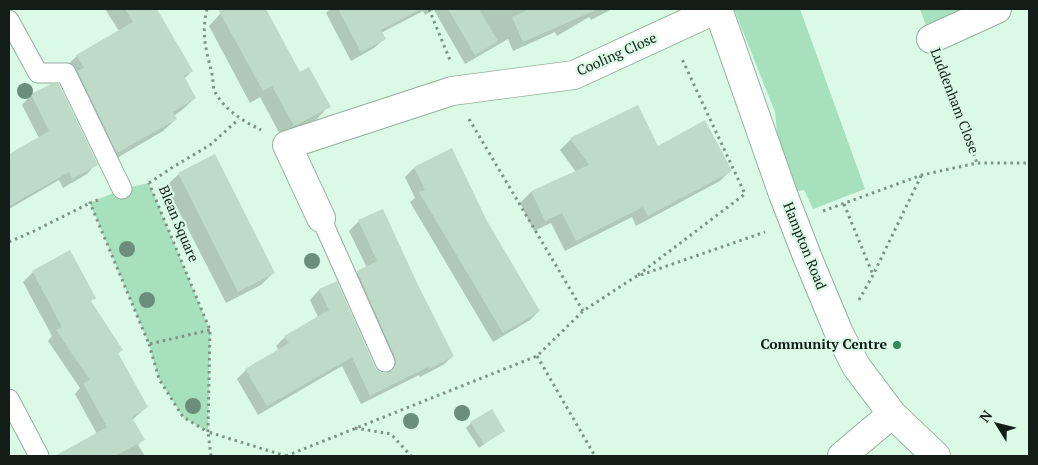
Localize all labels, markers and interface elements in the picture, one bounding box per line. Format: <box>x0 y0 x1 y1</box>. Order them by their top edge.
street label: Cooling Close <box>574 30 660 80</box>
street label: Luddenham Close <box>926 46 982 156</box>
street label: Blean Square <box>154 183 202 265</box>
street label: Hampton Road <box>779 200 829 292</box>
place label: Community Centre <box>760 337 887 353</box>
marker: Community Centre <box>891 339 903 351</box>
north arrow <box>973 400 1023 450</box>
text: N <box>975 406 996 426</box>

